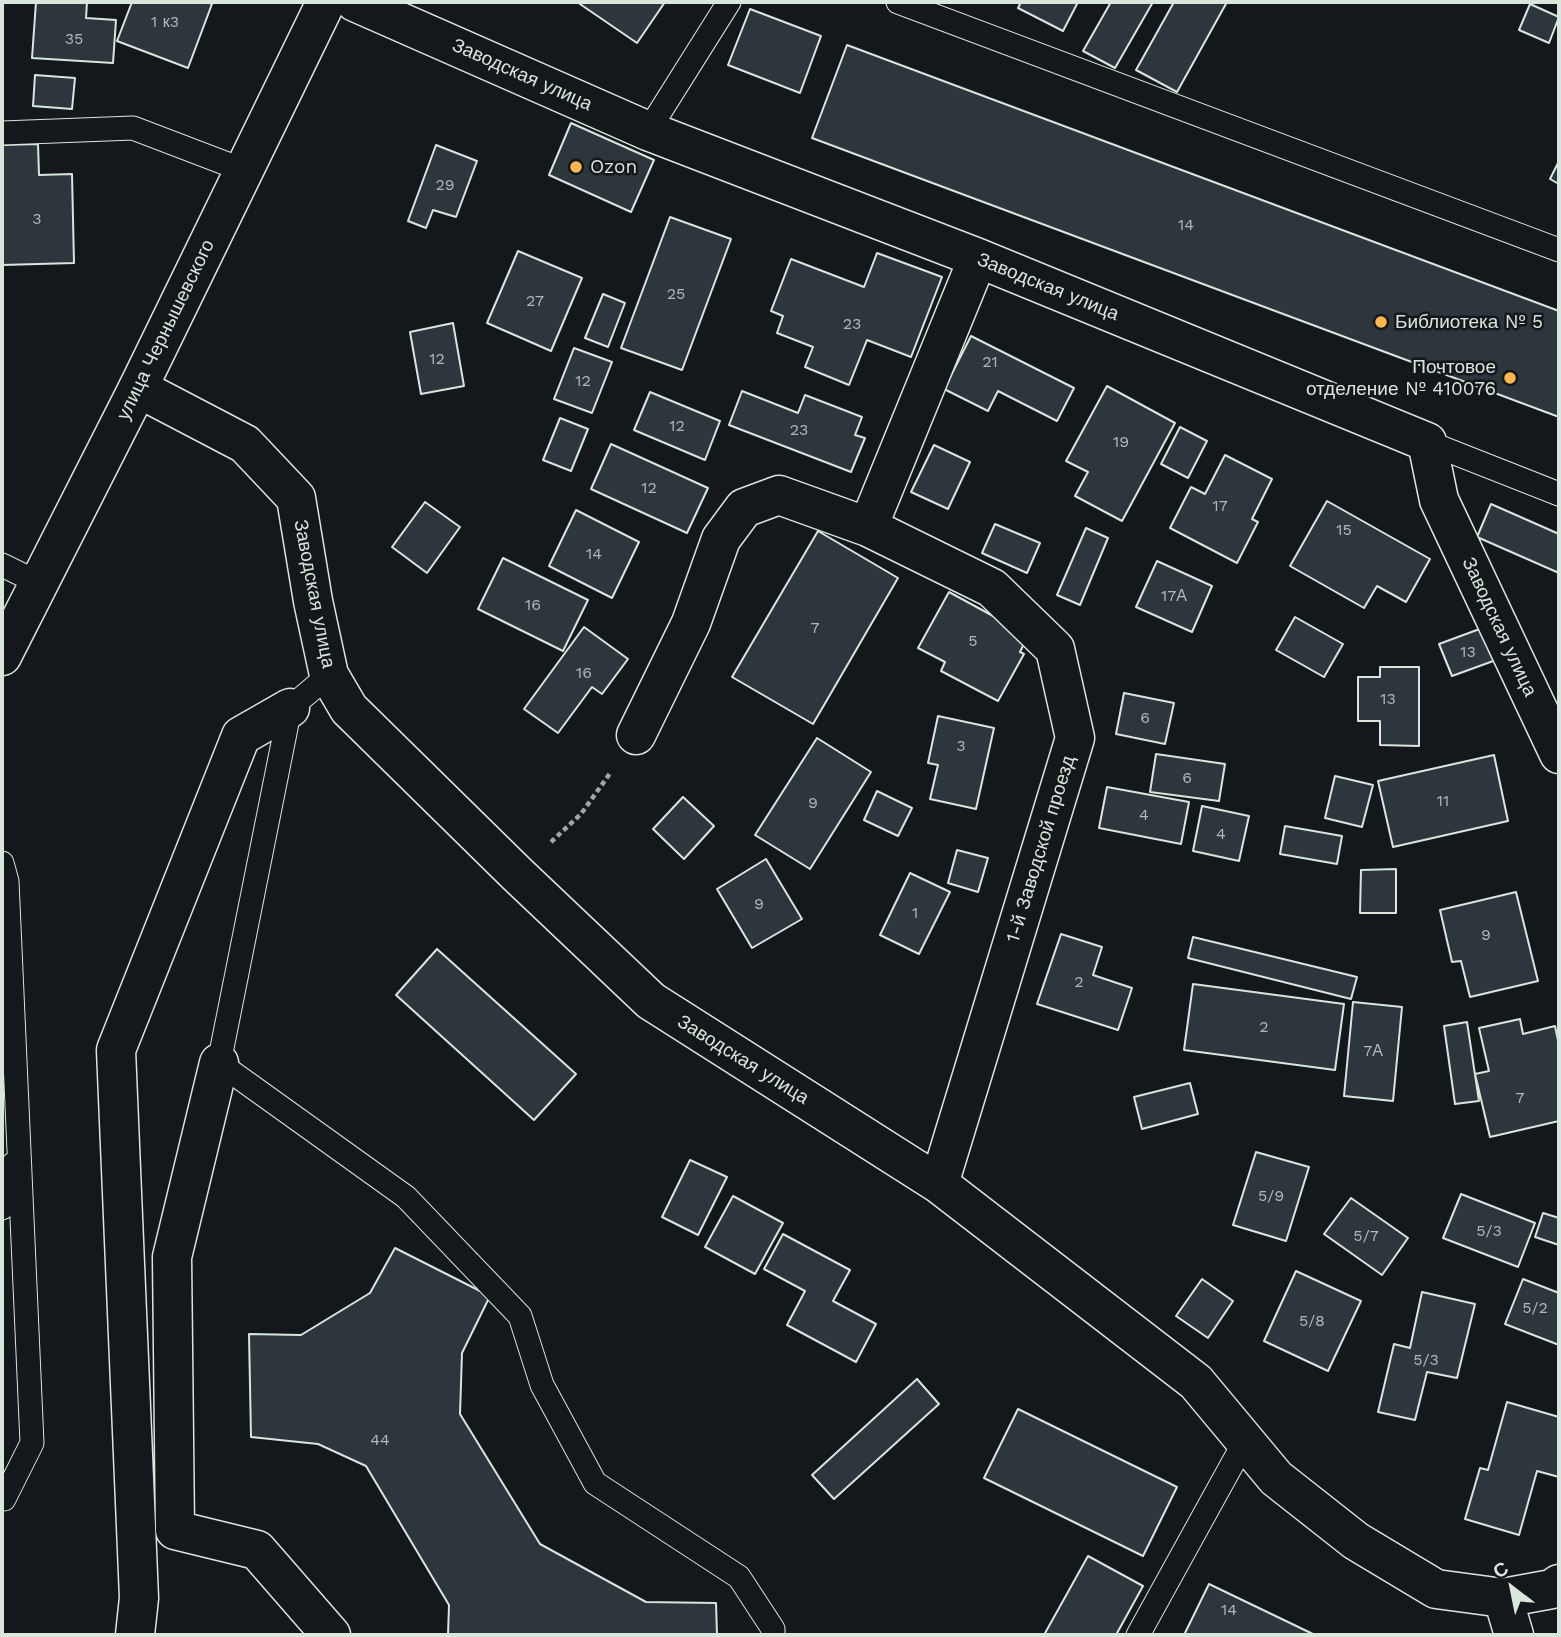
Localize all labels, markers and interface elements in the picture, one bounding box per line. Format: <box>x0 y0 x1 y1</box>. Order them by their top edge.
house number: 1 к3 <box>151 12 179 32</box>
house number: 35 <box>65 29 83 49</box>
street label: Заводская улица <box>448 34 596 116</box>
place label: Ozon <box>590 156 637 178</box>
marker: Ozon <box>568 159 584 175</box>
house number: 29 <box>435 175 455 195</box>
house number: 3 <box>32 209 42 229</box>
house number: 14 <box>1178 215 1194 235</box>
street label: улица Чернышевского <box>112 236 220 424</box>
street label: Заводская улица <box>974 248 1122 326</box>
house number: 25 <box>667 284 685 304</box>
house number: 27 <box>526 291 544 311</box>
place label: Библиотека № 5 <box>1395 311 1543 333</box>
house number: 23 <box>843 314 861 334</box>
marker: Библиотека № 5 <box>1373 314 1389 330</box>
house number: 12 <box>429 349 445 369</box>
house number: 21 <box>982 352 998 372</box>
place label: Почтовое отделение № 410076 <box>1306 356 1496 400</box>
marker: Почтовое отделение № 410076 <box>1502 370 1518 386</box>
house number: 12 <box>575 371 591 391</box>
house number: 12 <box>669 416 685 436</box>
house number: 23 <box>790 420 808 440</box>
house number: 19 <box>1113 432 1129 452</box>
house number: 12 <box>641 478 657 498</box>
house number: 17 <box>1212 496 1228 516</box>
street label: Заводская улица <box>288 518 340 670</box>
house number: 15 <box>1336 520 1352 540</box>
house number: 14 <box>586 544 602 564</box>
street label: Заводская улица <box>1457 554 1541 700</box>
house number: 17А <box>1161 586 1187 606</box>
house number: 16 <box>525 595 541 615</box>
house number: 7 <box>811 618 819 638</box>
house number: 5 <box>968 631 978 651</box>
house number: 13 <box>1460 642 1476 662</box>
house number: 16 <box>576 663 592 683</box>
house number: 13 <box>1380 689 1396 709</box>
house number: 6 <box>1140 708 1150 728</box>
house number: 3 <box>956 736 966 756</box>
street label: 1-й Заводской проезд <box>1002 753 1080 945</box>
house number: 6 <box>1182 768 1192 788</box>
house number: 11 <box>1437 791 1449 811</box>
house number: 9 <box>808 793 818 813</box>
house number: 4 <box>1139 805 1149 825</box>
house number: 4 <box>1216 824 1226 844</box>
house number: 9 <box>754 894 764 914</box>
house number: 1 <box>912 903 918 923</box>
house number: 9 <box>1481 925 1491 945</box>
house number: 2 <box>1074 972 1084 992</box>
street label: Заводская улица <box>673 1010 813 1110</box>
house number: 2 <box>1259 1017 1269 1037</box>
house number: 7А <box>1363 1041 1383 1061</box>
house number: 7 <box>1516 1088 1524 1108</box>
house number: 5/9 <box>1258 1186 1284 1206</box>
house number: 5/3 <box>1476 1221 1502 1241</box>
house number: 5/7 <box>1353 1226 1379 1246</box>
house number: 5/2 <box>1522 1298 1548 1318</box>
house number: 5/8 <box>1299 1311 1325 1331</box>
house number: 5/3 <box>1413 1350 1439 1370</box>
house number: 44 <box>370 1430 390 1450</box>
north arrow <box>1477 1553 1547 1623</box>
text: С <box>1489 1556 1513 1583</box>
house number: 14 <box>1221 1600 1237 1620</box>

